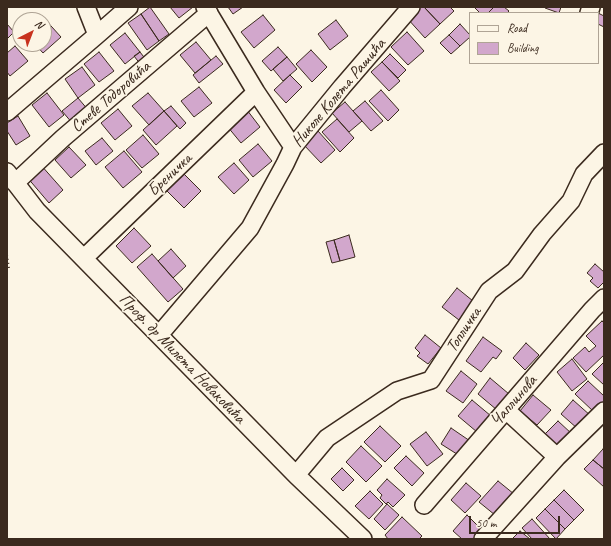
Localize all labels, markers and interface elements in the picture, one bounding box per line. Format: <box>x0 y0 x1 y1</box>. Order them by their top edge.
north arrow <box>12 12 52 52</box>
legend <box>469 12 599 64</box>
text: N <box>32 16 47 31</box>
text: Road <box>507 20 527 36</box>
street label: Николе Колета Рашића <box>288 34 390 152</box>
text: Building <box>507 40 539 56</box>
street label: Стеве Тодоровића <box>67 57 155 137</box>
street label: Бреничка <box>144 149 196 201</box>
street label: Проф. др Милета Новаковића <box>114 290 250 428</box>
street label: Топличка <box>442 304 486 356</box>
street label: Чаплинова <box>486 371 542 431</box>
scale bar <box>471 508 562 534</box>
text: 50 m <box>476 515 496 531</box>

